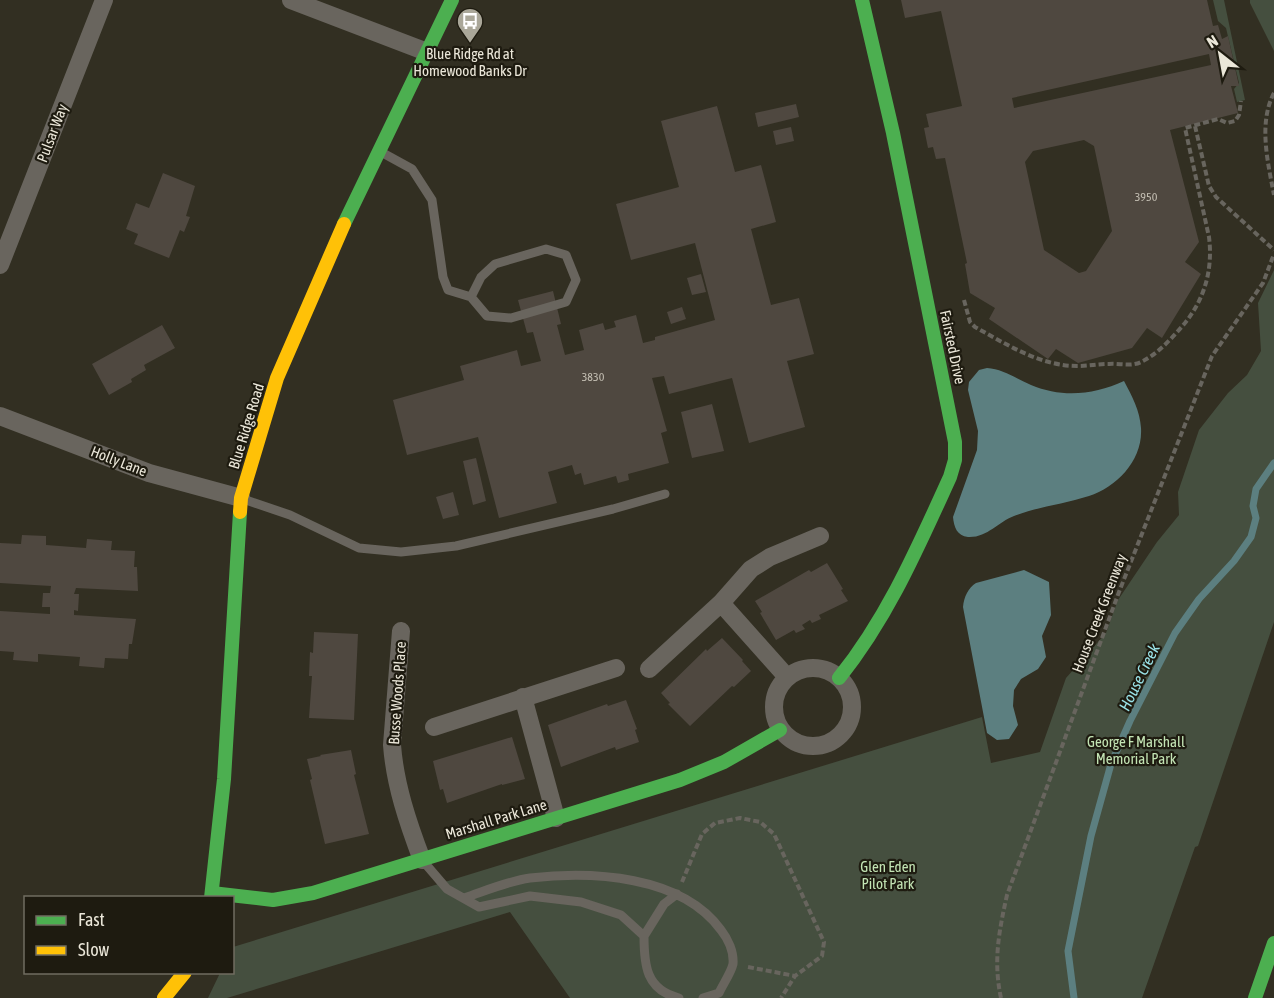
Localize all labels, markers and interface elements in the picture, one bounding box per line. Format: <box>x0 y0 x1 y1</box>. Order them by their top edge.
bus stop icon: Blue Ridge Rd at Homewood Banks Dr <box>455 6 485 44</box>
north arrow <box>1190 24 1250 84</box>
text: N <box>1204 31 1221 51</box>
place label: Blue Ridge Rd at Homewood Banks Dr <box>413 45 527 79</box>
street label: Pulsar Way <box>33 102 71 164</box>
house number: 3950 <box>1135 190 1158 204</box>
street label: Fairsted Drive <box>937 309 969 386</box>
house number: 3830 <box>582 370 605 384</box>
street label: Blue Ridge Road <box>225 381 267 471</box>
street label: Holly Lane <box>89 443 150 480</box>
street label: House Creek Greenway <box>1069 551 1129 675</box>
water label: House Creek <box>1115 640 1163 713</box>
street label: Busse Woods Place <box>385 641 409 745</box>
park label: George F Marshall Memorial Park <box>1087 733 1185 767</box>
street label: Marshall Park Lane <box>443 795 549 842</box>
park label: Glen Eden Pilot Park <box>860 858 916 892</box>
legend <box>24 896 234 974</box>
text: Fast <box>78 909 105 930</box>
text: Slow <box>78 939 109 960</box>

